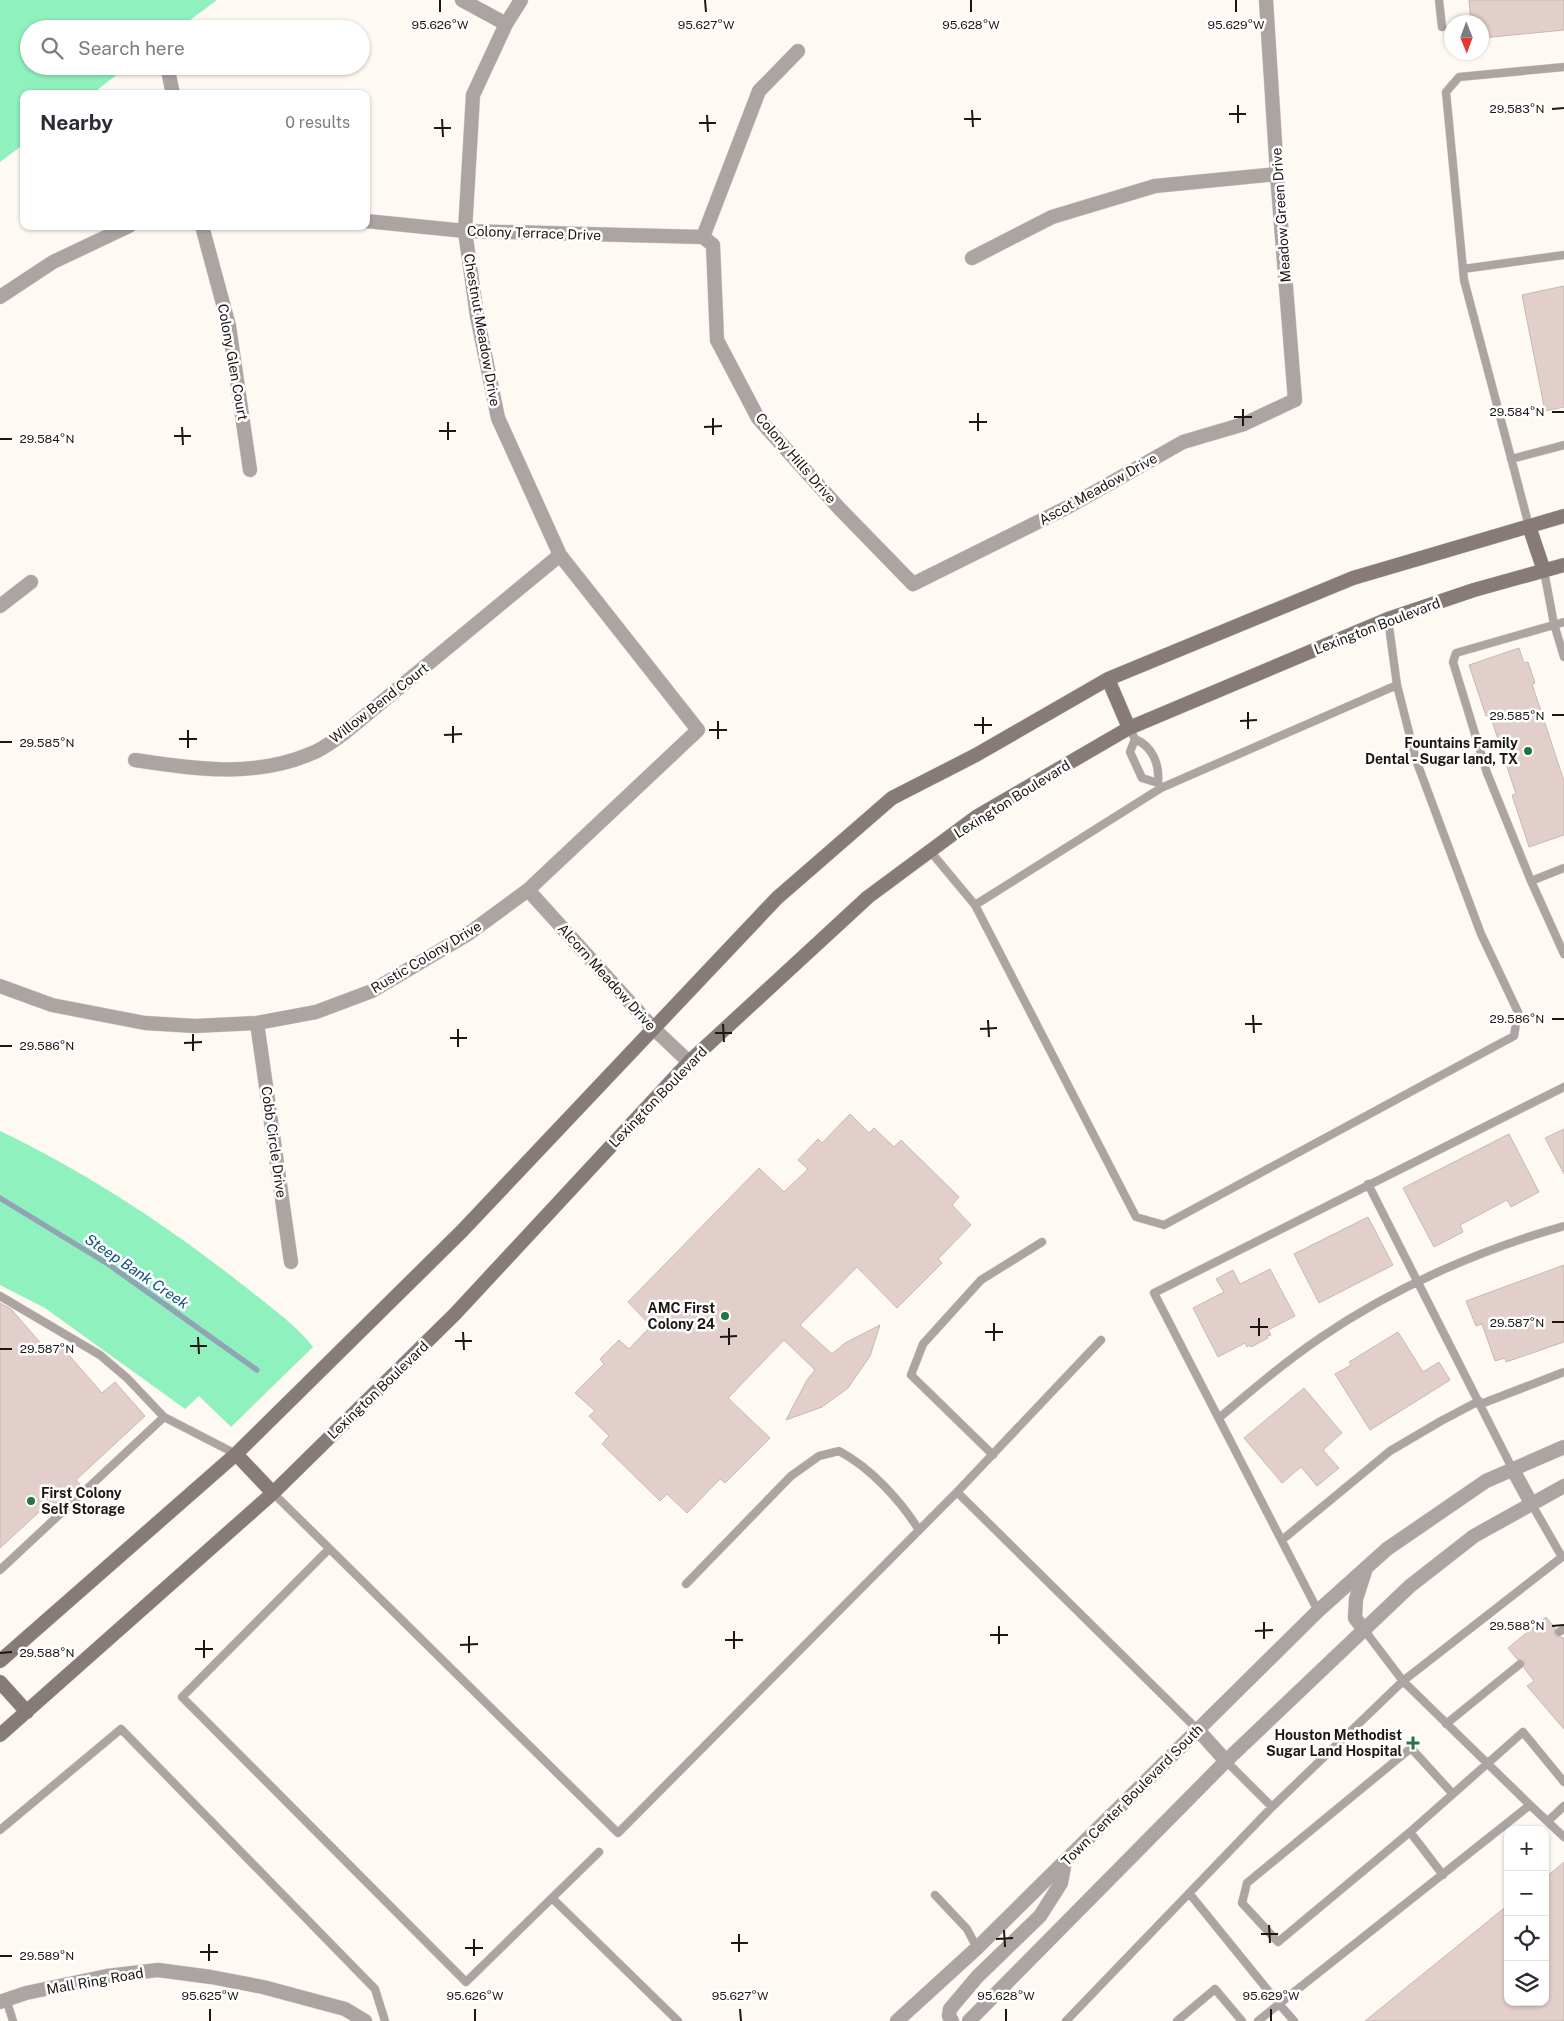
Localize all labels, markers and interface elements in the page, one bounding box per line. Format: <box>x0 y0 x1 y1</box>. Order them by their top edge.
north arrow <box>1444 15 1489 60</box>
text: 95.626°W <box>412 18 469 32</box>
text: 95.627°W <box>678 18 735 32</box>
text: 95.628°W <box>942 18 1000 32</box>
text: 95.629°W <box>1208 18 1265 32</box>
search box <box>20 20 370 75</box>
icon: search <box>38 34 66 62</box>
text: Search here <box>78 37 185 59</box>
text: 29.583°N <box>1490 102 1544 116</box>
text: Nearby <box>40 110 113 135</box>
text: 0 results <box>285 113 350 132</box>
street label: Meadow Green Drive <box>1268 147 1294 283</box>
street label: Colony Terrace Drive <box>467 223 601 243</box>
street label: Chestnut Meadow Drive <box>461 252 503 408</box>
street label: Colony Glen Court <box>215 302 251 422</box>
text: 29.584°N <box>1490 405 1544 419</box>
street label: Colony Hills Drive <box>752 410 840 506</box>
text: 29.584°N <box>20 432 74 446</box>
street label: Ascot Meadow Drive <box>1036 450 1160 528</box>
street label: Lexington Boulevard <box>1312 595 1442 657</box>
street label: Willow Bend Court <box>327 660 431 746</box>
text: 29.585°N <box>1489 709 1545 723</box>
place label: Fountains Family Dental - Sugar land, TX <box>1365 735 1518 767</box>
text: 29.585°N <box>19 736 75 750</box>
marker: Fountains Family Dental - Sugar land, TX <box>1522 745 1534 757</box>
street label: Lexington Boulevard <box>951 757 1073 841</box>
street label: Rustic Colony Drive <box>368 918 484 996</box>
street label: Alcorn Meadow Drive <box>555 920 659 1034</box>
text: 29.586°N <box>1490 1012 1544 1026</box>
text: 29.586°N <box>20 1039 74 1053</box>
street label: Lexington Boulevard <box>606 1043 710 1151</box>
street label: Cobb Circle Drive <box>258 1085 290 1199</box>
water label: Steep Bank Creek <box>82 1230 193 1312</box>
place label: AMC First Colony 24 <box>647 1300 715 1332</box>
marker: AMC First Colony 24 <box>719 1310 731 1322</box>
text: 29.587°N <box>1490 1316 1544 1330</box>
street label: Lexington Boulevard <box>324 1338 432 1442</box>
text: 29.587°N <box>20 1342 74 1356</box>
place label: First Colony Self Storage <box>41 1485 125 1517</box>
marker: First Colony Self Storage <box>25 1495 37 1507</box>
text: 29.588°N <box>1489 1619 1545 1633</box>
text: 29.588°N <box>19 1646 75 1660</box>
street label: Town Center Boulevard South <box>1058 1721 1206 1869</box>
place label: Houston Methodist Sugar Land Hospital <box>1266 1727 1402 1759</box>
marker: Houston Methodist Sugar Land Hospital <box>1406 1736 1420 1750</box>
map controls <box>1504 1826 1549 2006</box>
button: + <box>1504 1826 1549 1871</box>
button: − <box>1504 1871 1549 1916</box>
button: locate <box>1504 1916 1549 1961</box>
text: 29.589°N <box>20 1949 74 1963</box>
button: layers <box>1504 1961 1549 2006</box>
street label: Mall Ring Road <box>45 1965 145 1997</box>
text: 95.625°W <box>181 1989 239 2003</box>
text: 95.626°W <box>447 1989 504 2003</box>
text: 95.627°W <box>712 1989 769 2003</box>
text: 95.628°W <box>977 1989 1035 2003</box>
text: 95.629°W <box>1243 1989 1300 2003</box>

